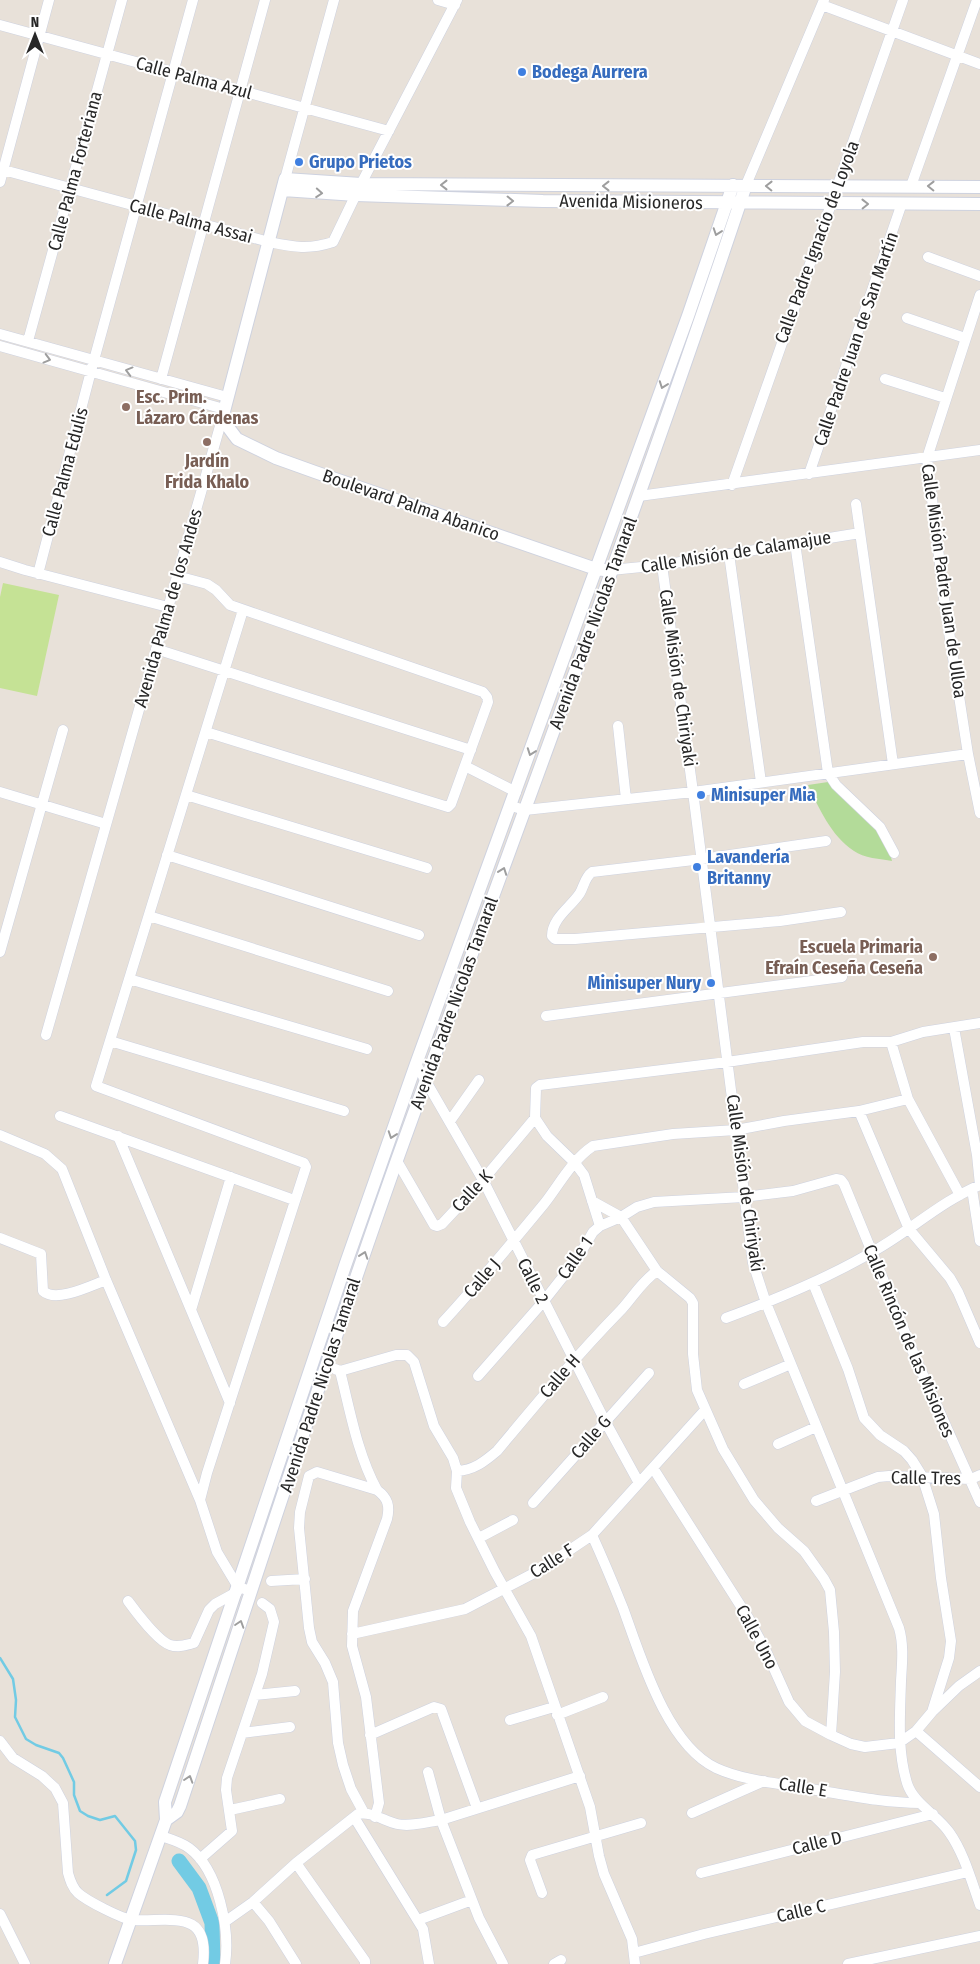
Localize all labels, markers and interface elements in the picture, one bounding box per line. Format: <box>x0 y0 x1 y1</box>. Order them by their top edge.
north arrow <box>10 10 60 60</box>
text: N <box>31 14 39 31</box>
street label: Calle Palma Azul <box>133 52 255 104</box>
place label: Bodega Aurrera <box>532 61 648 83</box>
marker: Bodega Aurrera <box>516 66 528 78</box>
street label: Calle Palma Forteriana <box>43 89 107 253</box>
street label: Calle Padre Ignacio de Loyola <box>770 137 864 346</box>
place label: Grupo Prietos <box>309 151 412 173</box>
marker: Grupo Prietos <box>293 156 305 168</box>
one-way arrow <box>440 179 448 190</box>
one-way arrow <box>602 181 610 191</box>
one-way arrow <box>765 181 772 191</box>
one-way arrow <box>927 181 935 192</box>
one-way arrow <box>316 187 324 198</box>
street label: Avenida Misioneros <box>559 190 703 214</box>
street label: Calle Palma Assai <box>127 194 255 248</box>
one-way arrow <box>506 196 514 206</box>
one-way arrow <box>861 199 869 209</box>
one-way arrow <box>713 227 723 235</box>
street label: Calle Padre Juan de San Martín <box>809 229 903 449</box>
one-way arrow <box>42 354 51 364</box>
one-way arrow <box>126 366 134 376</box>
one-way arrow <box>659 380 669 389</box>
place label: Esc. Prim. Lázaro Cárdenas <box>136 386 258 429</box>
marker: Esc. Prim. Lázaro Cárdenas <box>120 401 132 413</box>
street label: Calle Palma Edulis <box>37 405 93 539</box>
marker: Jardín Frida Khalo <box>201 436 213 448</box>
place label: Jardín Frida Khalo <box>165 450 249 493</box>
street label: Calle Misión Padre Juan de Ulloa <box>917 462 971 700</box>
street label: Boulevard Palma Abanico <box>320 464 502 546</box>
street label: Avenida Palma de los Andes <box>129 506 207 710</box>
street label: Avenida Padre Nicolas Tamaral <box>544 514 642 732</box>
street label: Calle Misión de Calamajue <box>639 526 833 578</box>
street label: Calle Misión de Chiriyaki <box>655 588 701 768</box>
one-way arrow <box>527 747 537 755</box>
place label: Minisuper Mia <box>711 784 816 806</box>
marker: Minisuper Mia <box>695 789 707 801</box>
place label: Lavandería Britanny <box>707 846 790 889</box>
marker: Lavandería Britanny <box>691 861 703 873</box>
one-way arrow <box>497 868 507 876</box>
street label: Avenida Padre Nicolas Tamaral <box>405 894 503 1112</box>
place label: Escuela Primaria Efraín Ceseña Ceseña <box>765 936 923 979</box>
marker: Escuela Primaria Efraín Ceseña Ceseña <box>927 951 939 963</box>
place label: Minisuper Nury <box>588 972 701 994</box>
marker: Minisuper Nury <box>705 977 717 989</box>
street label: Calle Misión de Chiriyaki <box>722 1093 768 1273</box>
one-way arrow <box>388 1130 398 1138</box>
street label: Calle K <box>447 1165 497 1217</box>
street label: Calle 1 <box>552 1232 598 1284</box>
street label: Calle Rincón de las Misiones <box>858 1241 960 1441</box>
one-way arrow <box>358 1251 368 1259</box>
street label: Calle J <box>459 1254 505 1302</box>
street label: Calle 2 <box>513 1255 553 1307</box>
street label: Avenida Padre Nicolas Tamaral <box>275 1275 365 1495</box>
street label: Calle H <box>535 1350 585 1402</box>
street label: Calle G <box>566 1411 616 1463</box>
street label: Calle Tres <box>891 1466 962 1490</box>
street label: Calle F <box>526 1539 578 1583</box>
street label: Calle Uno <box>731 1601 783 1673</box>
one-way arrow <box>235 1621 245 1629</box>
street label: Calle E <box>777 1772 829 1802</box>
one-way arrow <box>183 1775 193 1783</box>
street label: Calle D <box>790 1826 844 1860</box>
street label: Calle C <box>775 1895 827 1927</box>

